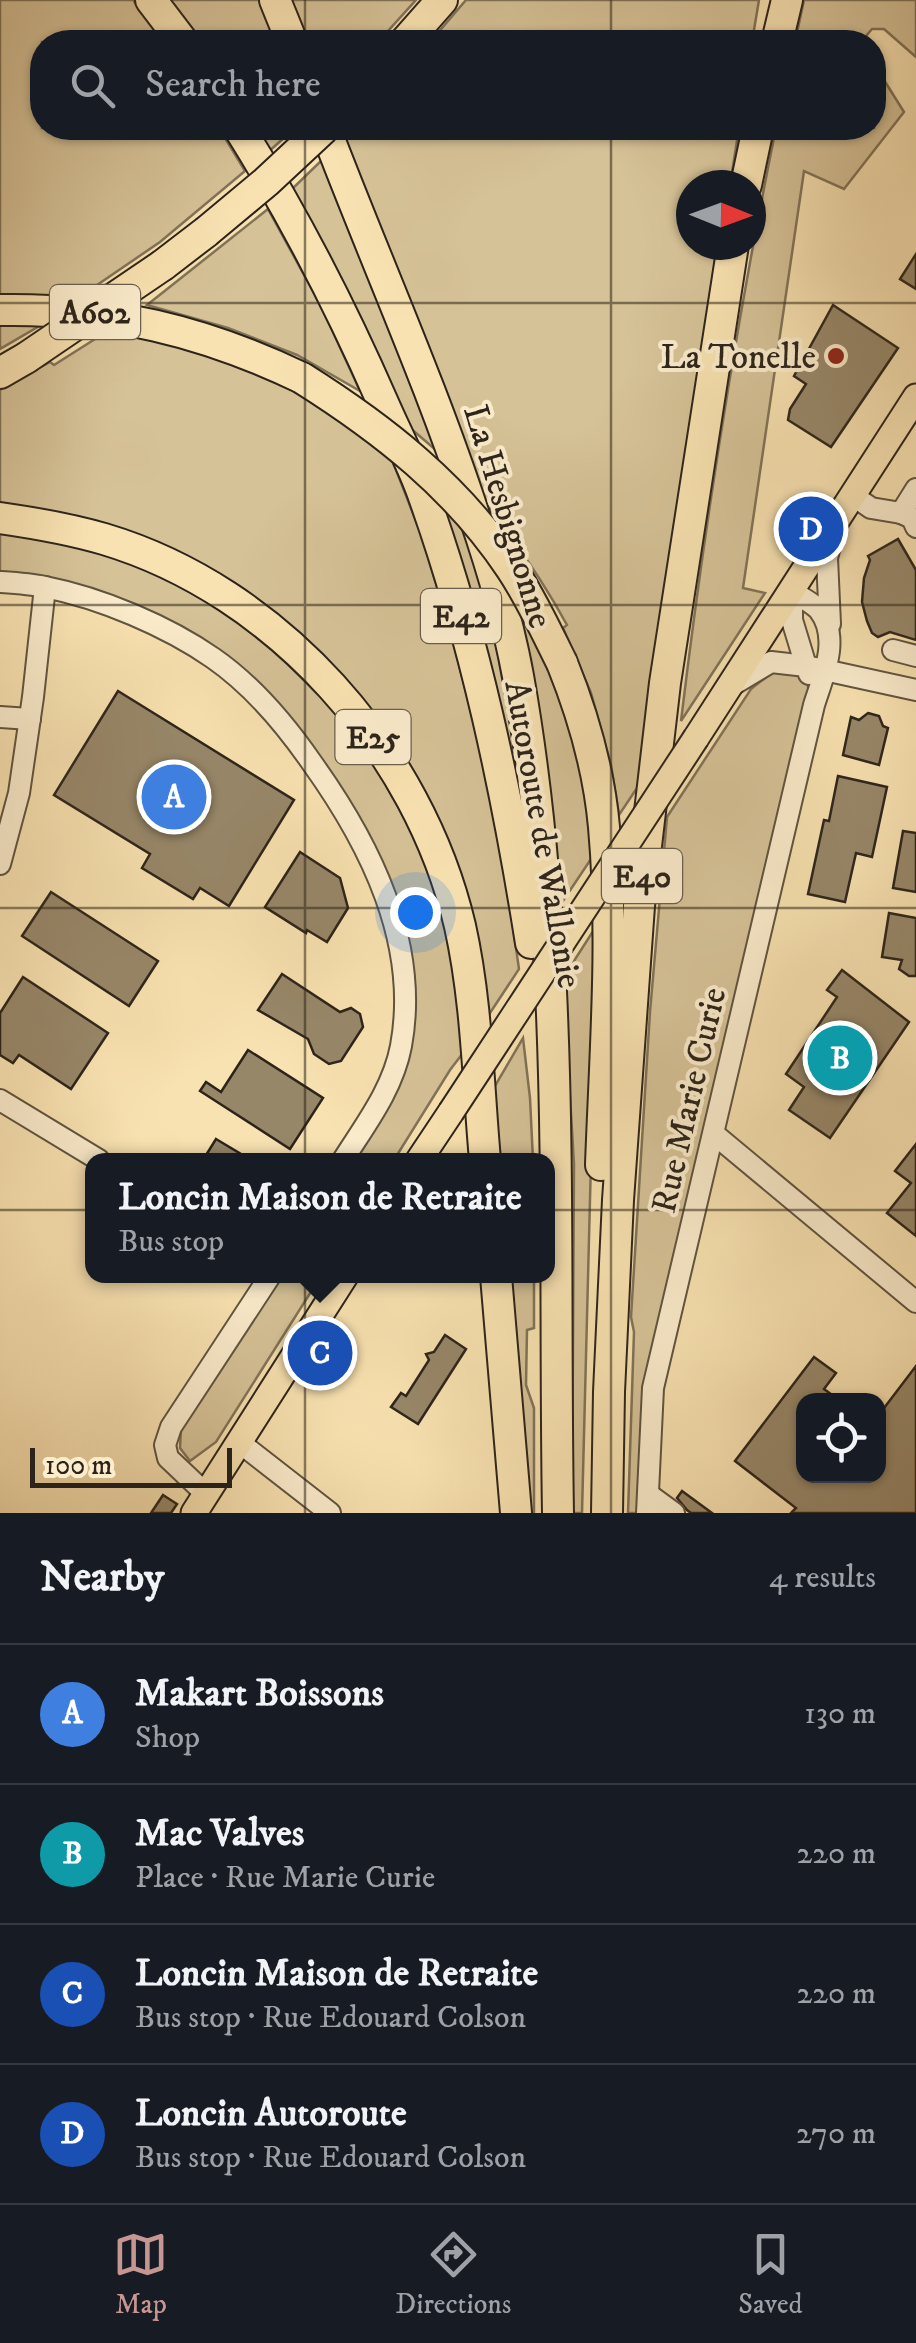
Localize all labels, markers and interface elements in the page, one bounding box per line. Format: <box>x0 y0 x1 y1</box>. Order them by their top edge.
search box <box>30 30 886 140</box>
icon: search <box>65 58 120 113</box>
text: Search here <box>145 61 321 109</box>
north arrow <box>676 170 766 260</box>
road number: A602 <box>50 285 140 339</box>
place label: La Tonelle <box>661 336 816 380</box>
marker: La Tonelle <box>825 345 847 367</box>
street label: La Hesbignonne <box>452 400 562 634</box>
pin: D <box>778 492 844 566</box>
road number: E42 <box>421 589 501 643</box>
street label: Autoroute de Wallonie <box>493 677 591 992</box>
road number: E25 <box>336 710 410 764</box>
pin: A <box>142 760 206 834</box>
road number: E40 <box>602 849 682 903</box>
your location <box>390 887 441 938</box>
street label: Rue Marie Curie <box>643 984 737 1217</box>
pin: B <box>808 1020 872 1096</box>
popup <box>85 1153 555 1283</box>
text: Loncin Maison de Retraite <box>118 1174 522 1222</box>
text: Bus stop <box>118 1222 224 1262</box>
pin: C <box>288 1316 352 1390</box>
map controls <box>796 1393 886 1483</box>
button: locate <box>796 1393 886 1483</box>
scale bar <box>30 1443 232 1488</box>
text: 100 m <box>45 1448 112 1483</box>
text: Nearby <box>40 1552 164 1604</box>
text: 4 results <box>769 1558 876 1598</box>
text: Makart Boissons <box>135 1670 384 1718</box>
text: A <box>62 1694 83 1734</box>
text: 130 m <box>804 1694 876 1734</box>
text: Shop <box>135 1718 200 1758</box>
text: Mac Valves <box>135 1810 304 1858</box>
text: B <box>62 1834 83 1874</box>
text: 220 m <box>796 1834 876 1874</box>
text: Place · Rue Marie Curie <box>135 1858 435 1898</box>
text: Loncin Maison de Retraite <box>135 1950 538 1998</box>
text: C <box>62 1974 83 2014</box>
text: 220 m <box>796 1974 876 2014</box>
text: Bus stop · Rue Edouard Colson <box>135 1998 526 2038</box>
text: Loncin Autoroute <box>135 2090 407 2138</box>
text: D <box>61 2114 84 2154</box>
text: 270 m <box>796 2114 876 2154</box>
text: Bus stop · Rue Edouard Colson <box>135 2138 526 2178</box>
tab: Map <box>113 2227 168 2322</box>
tab: Directions <box>395 2227 511 2322</box>
tab: Saved <box>738 2227 803 2322</box>

